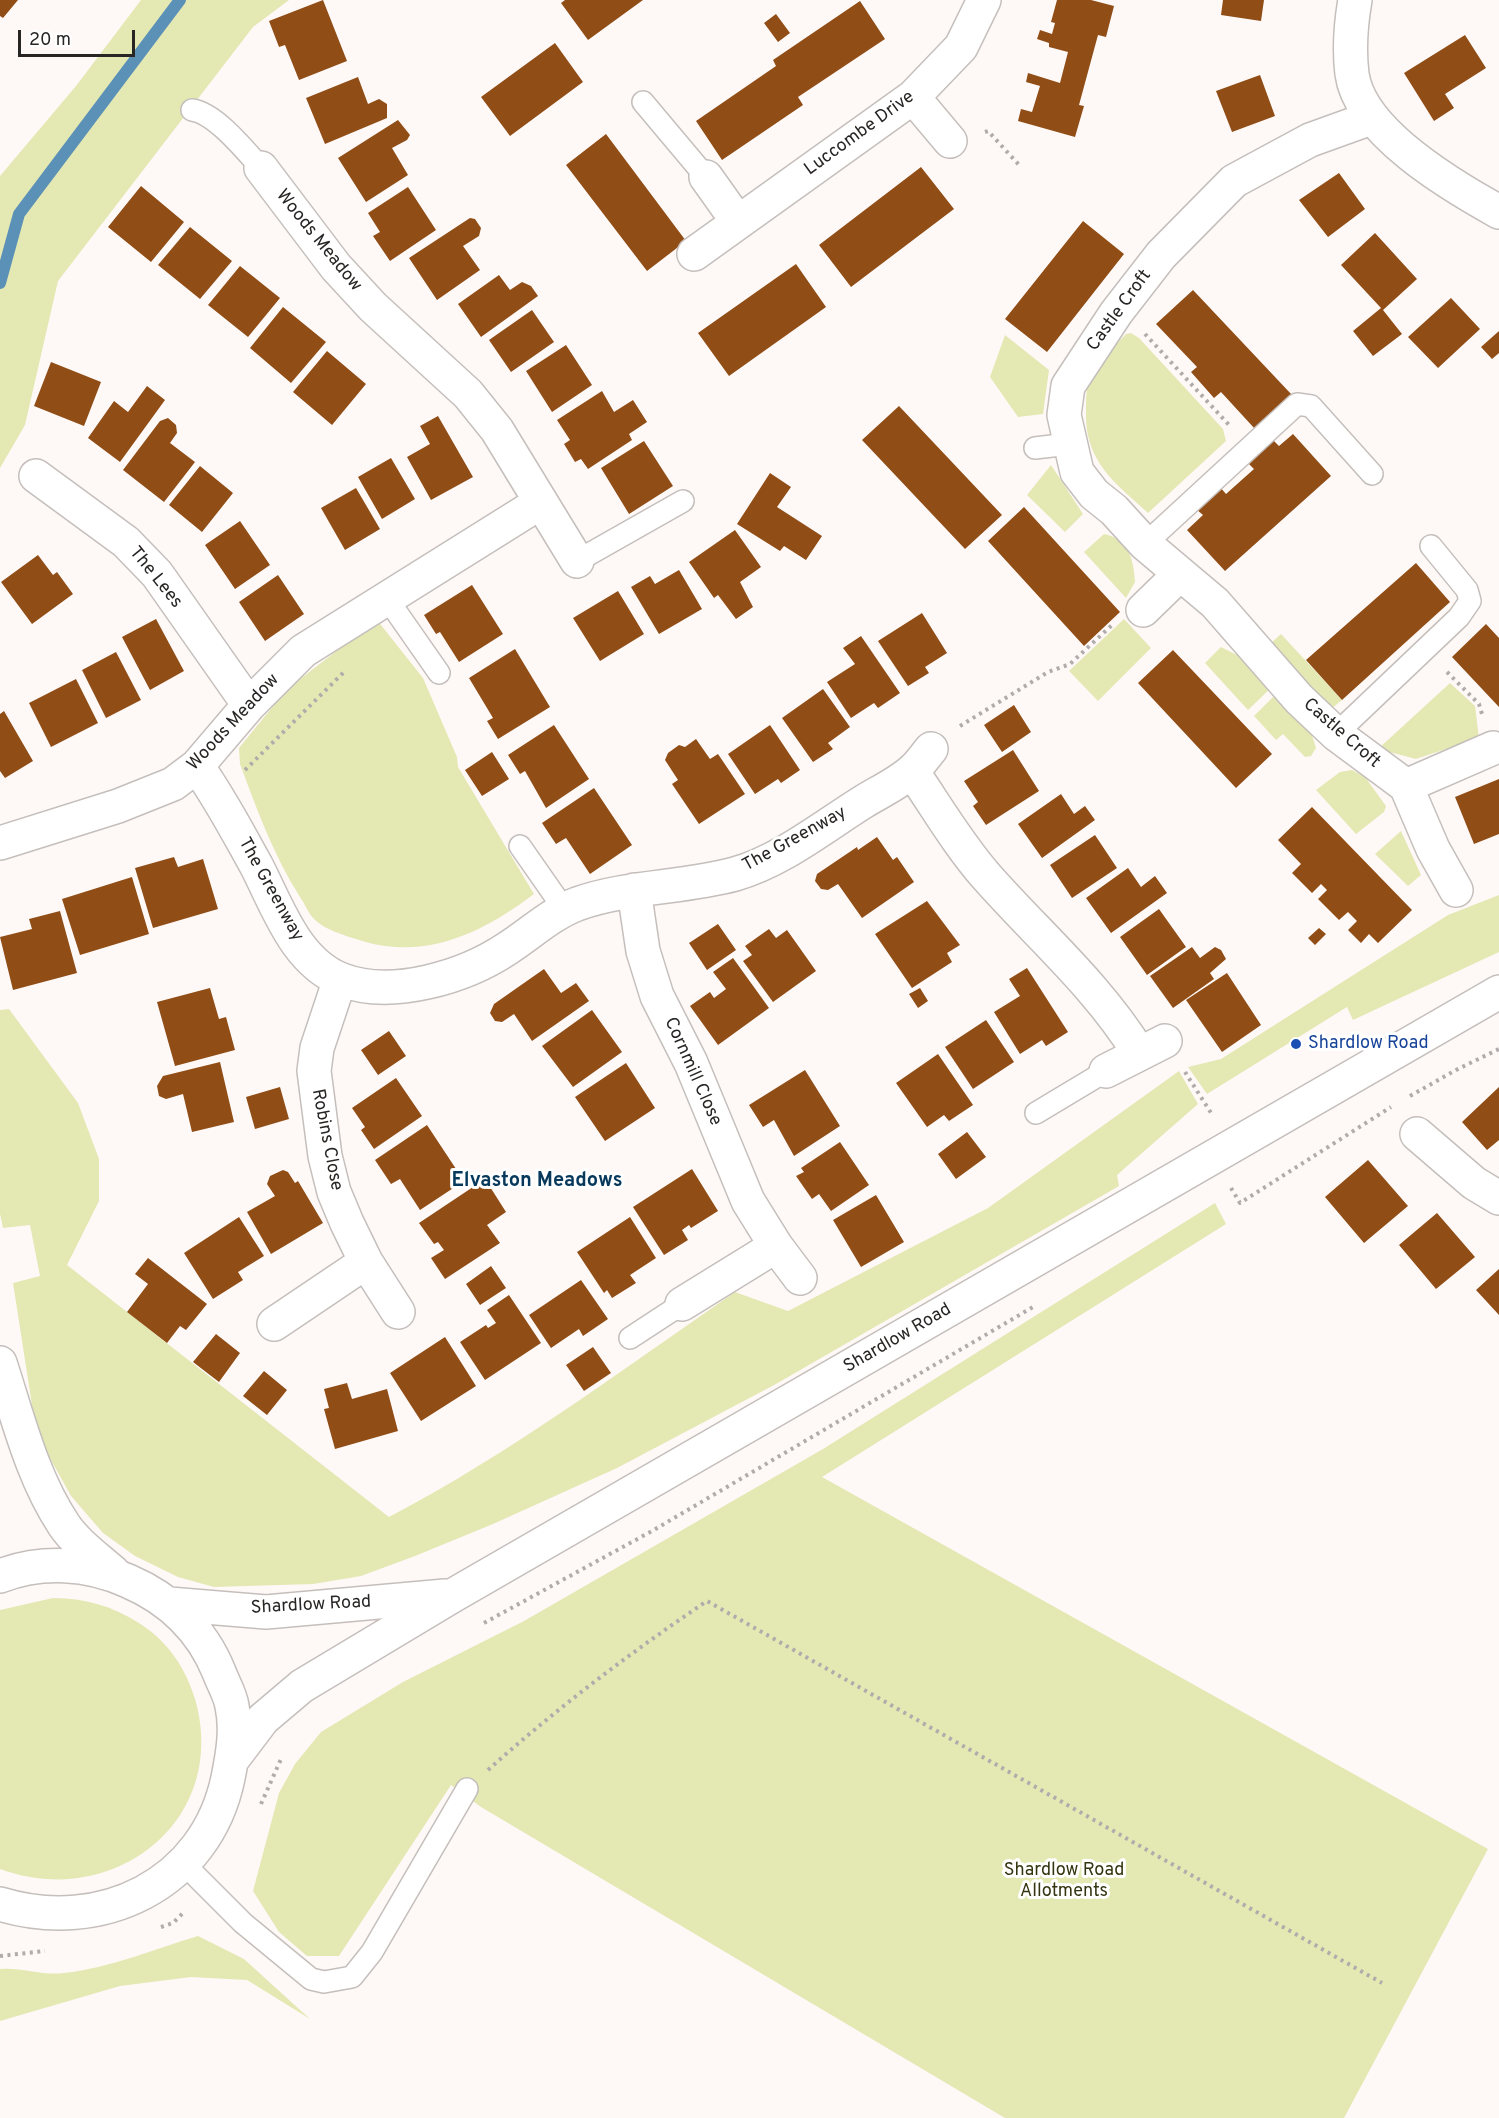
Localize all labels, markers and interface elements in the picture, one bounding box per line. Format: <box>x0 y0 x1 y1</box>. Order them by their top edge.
scale bar <box>21 18 138 56</box>
text: 20 m <box>29 29 71 52</box>
street label: Luccombe Drive <box>801 87 919 181</box>
street label: Woods Meadow <box>270 186 366 296</box>
street label: Castle Croft <box>1083 266 1157 356</box>
street label: The Lees <box>124 543 186 613</box>
street label: Woods Meadow <box>184 670 284 776</box>
street label: Castle Croft <box>1298 695 1384 773</box>
street label: The Greenway <box>739 803 851 877</box>
street label: The Greenway <box>233 834 307 946</box>
street label: Cornmill Close <box>658 1014 726 1130</box>
place label: Shardlow Road <box>1308 1033 1429 1055</box>
marker: Shardlow Road <box>1289 1037 1303 1051</box>
street label: Robins Close <box>306 1087 346 1193</box>
district label: Elvaston Meadows <box>451 1170 623 1194</box>
street label: Shardlow Road <box>840 1299 956 1379</box>
street label: Shardlow Road <box>250 1592 372 1620</box>
park label: Shardlow Road Allotments <box>1004 1860 1124 1902</box>

